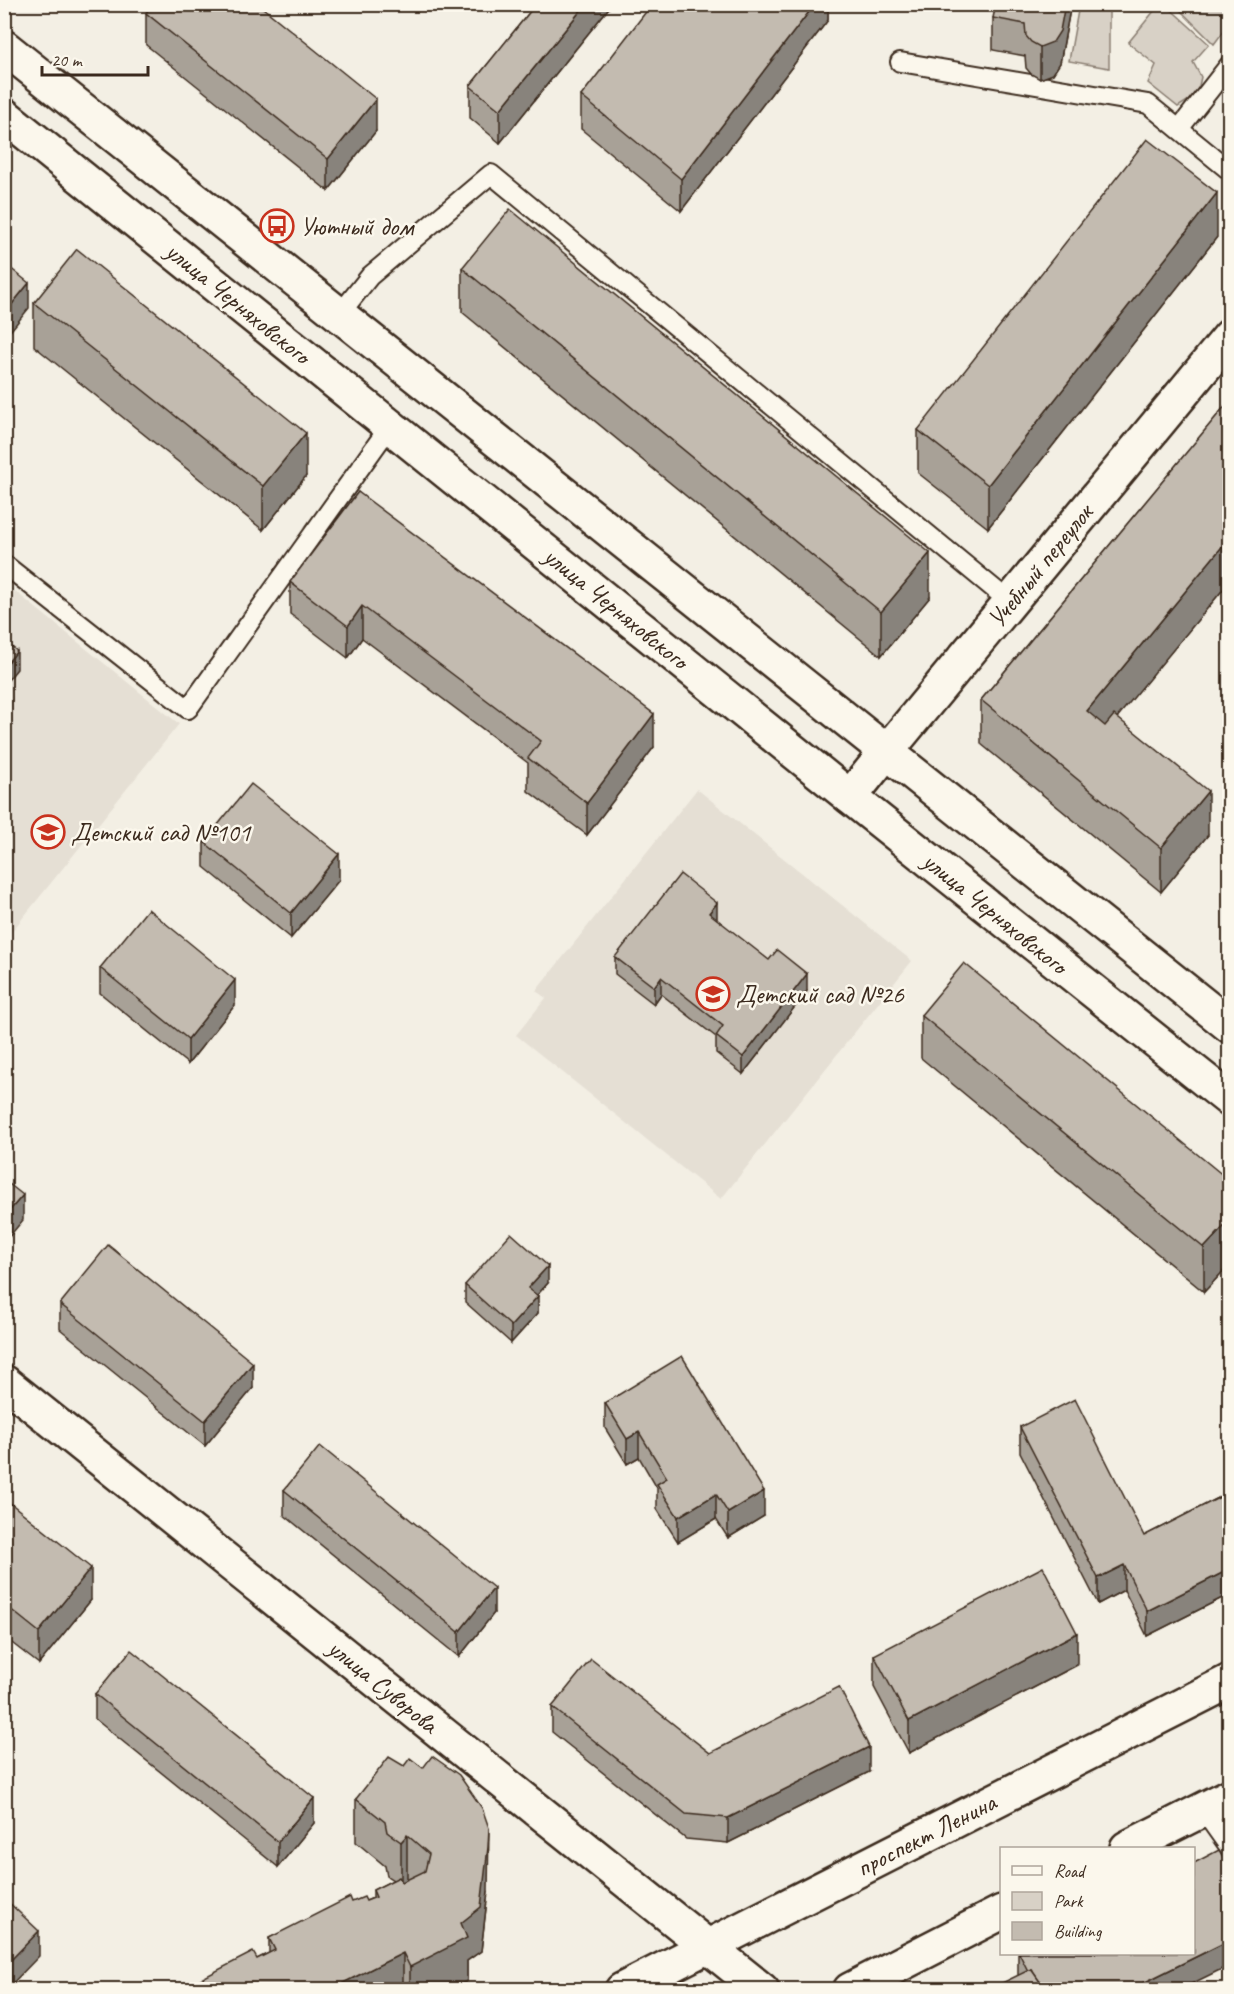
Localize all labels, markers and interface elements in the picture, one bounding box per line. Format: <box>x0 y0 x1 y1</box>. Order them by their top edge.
scale bar <box>42 39 148 77</box>
text: 20 m <box>51 49 84 71</box>
bus stop icon: Уютный дом <box>259 208 295 244</box>
place label: Уютный дом <box>300 210 415 243</box>
street label: улица Черняховского <box>157 233 319 373</box>
street label: Учебный переулок <box>980 496 1101 635</box>
street label: улица Черняховского <box>535 538 697 678</box>
school or university icon: Детский сад №101 <box>30 814 66 850</box>
place label: Детский сад №101 <box>71 816 252 849</box>
street label: улица Черняховского <box>914 843 1076 983</box>
school or university icon: Детский сад №26 <box>695 976 731 1012</box>
place label: Детский сад №26 <box>736 978 905 1011</box>
street label: улица Суворова <box>320 1630 446 1742</box>
street label: проспект Ленина <box>851 1785 1003 1884</box>
legend <box>1000 1847 1195 1955</box>
text: Road <box>1054 1860 1087 1882</box>
text: Park <box>1054 1890 1084 1912</box>
text: Building <box>1054 1920 1103 1942</box>

